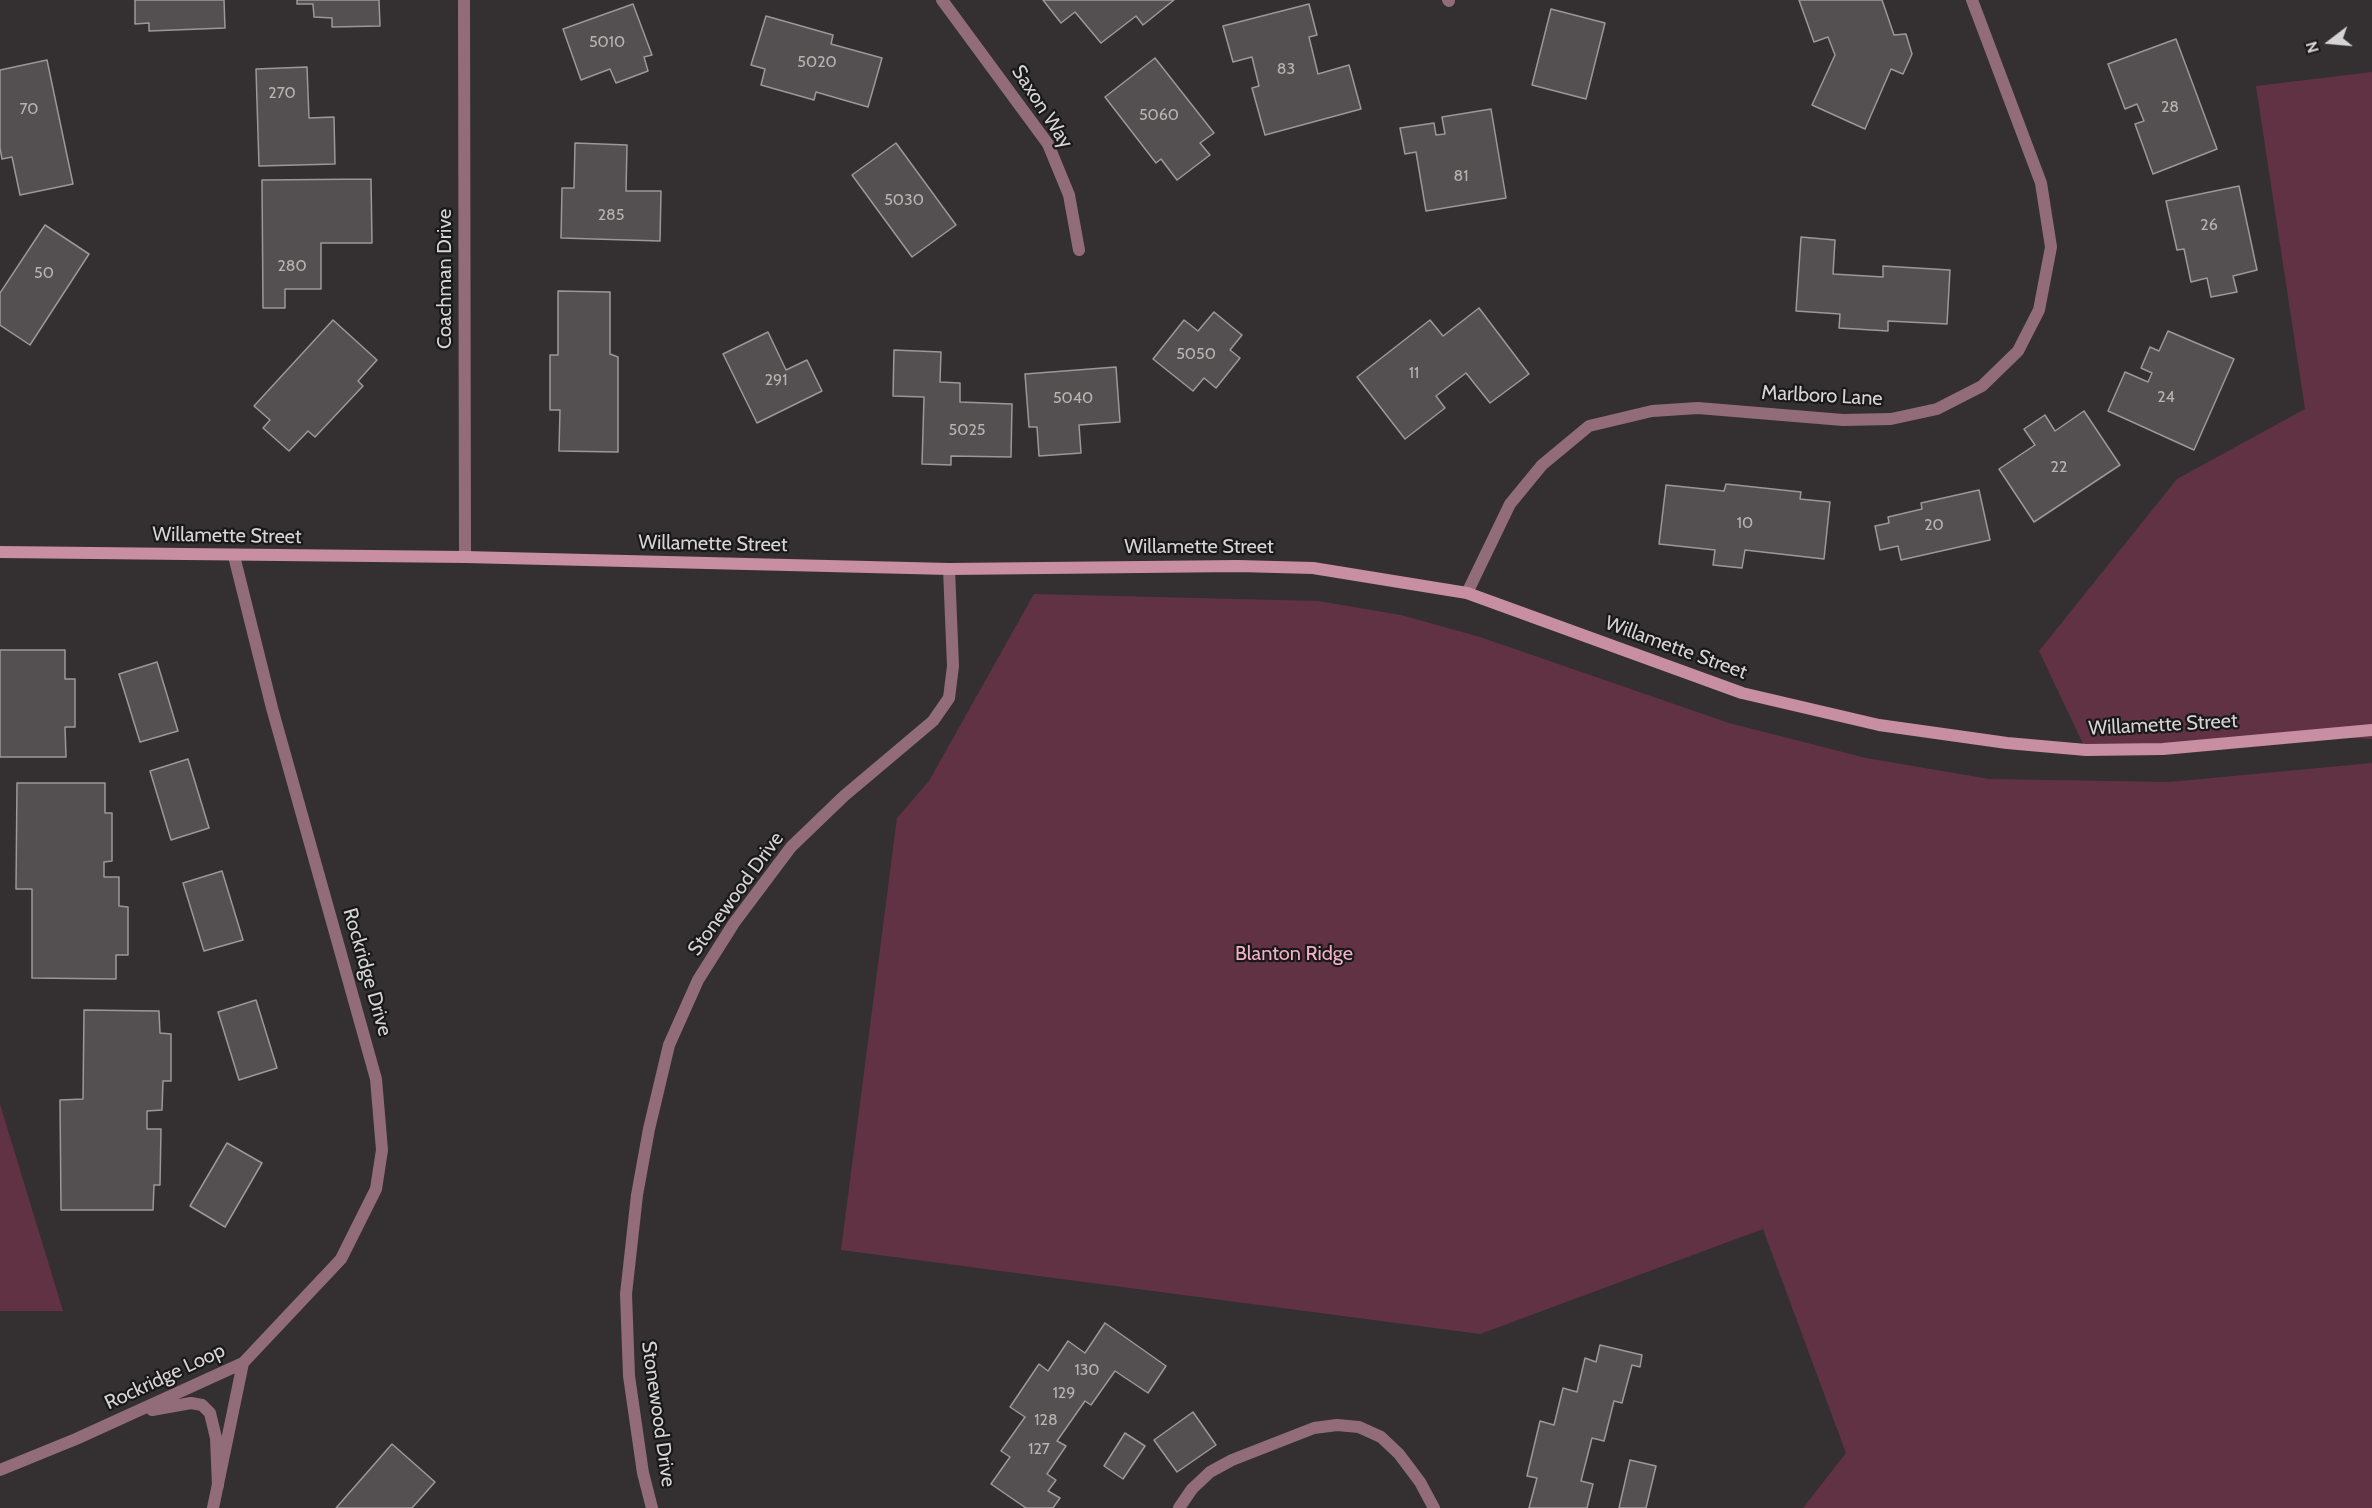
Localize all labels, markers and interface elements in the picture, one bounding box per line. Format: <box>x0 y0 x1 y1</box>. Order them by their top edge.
north arrow <box>2300 12 2360 72</box>
house number: 5010 <box>589 32 625 52</box>
text: N <box>2302 39 2323 55</box>
house number: 5020 <box>797 52 837 72</box>
house number: 83 <box>1277 59 1295 79</box>
street label: Saxon Way <box>1006 61 1078 153</box>
house number: 270 <box>268 83 296 103</box>
house number: 28 <box>2161 97 2179 117</box>
house number: 70 <box>19 99 39 119</box>
house number: 5060 <box>1139 105 1179 125</box>
house number: 81 <box>1454 166 1468 186</box>
house number: 5030 <box>884 190 924 210</box>
house number: 285 <box>598 205 624 225</box>
street label: Coachman Drive <box>433 209 457 349</box>
house number: 26 <box>2200 215 2218 235</box>
house number: 280 <box>277 256 307 276</box>
house number: 50 <box>34 263 54 283</box>
house number: 5050 <box>1176 344 1216 364</box>
house number: 11 <box>1409 363 1419 383</box>
house number: 291 <box>765 370 787 390</box>
street label: Marlboro Lane <box>1761 381 1883 411</box>
house number: 24 <box>2157 387 2175 407</box>
house number: 5040 <box>1053 388 1093 408</box>
house number: 5025 <box>949 420 985 440</box>
house number: 22 <box>2051 457 2067 477</box>
house number: 10 <box>1737 513 1753 533</box>
house number: 20 <box>1924 515 1944 535</box>
street label: Willamette Street <box>152 523 302 549</box>
street label: Willamette Street <box>638 531 788 557</box>
street label: Willamette Street <box>1124 535 1274 559</box>
street label: Willamette Street <box>1602 611 1750 685</box>
street label: Willamette Street <box>2088 709 2238 741</box>
street label: Stonewood Drive <box>683 827 789 961</box>
street label: Rockridge Drive <box>337 905 397 1039</box>
park label: Blanton Ridge <box>1235 942 1353 966</box>
street label: Rockridge Loop <box>101 1339 229 1415</box>
street label: Stonewood Drive <box>636 1339 680 1489</box>
house number: 130 <box>1074 1360 1100 1380</box>
house number: 129 <box>1053 1383 1075 1403</box>
house number: 128 <box>1034 1410 1058 1430</box>
house number: 127 <box>1028 1439 1050 1459</box>

